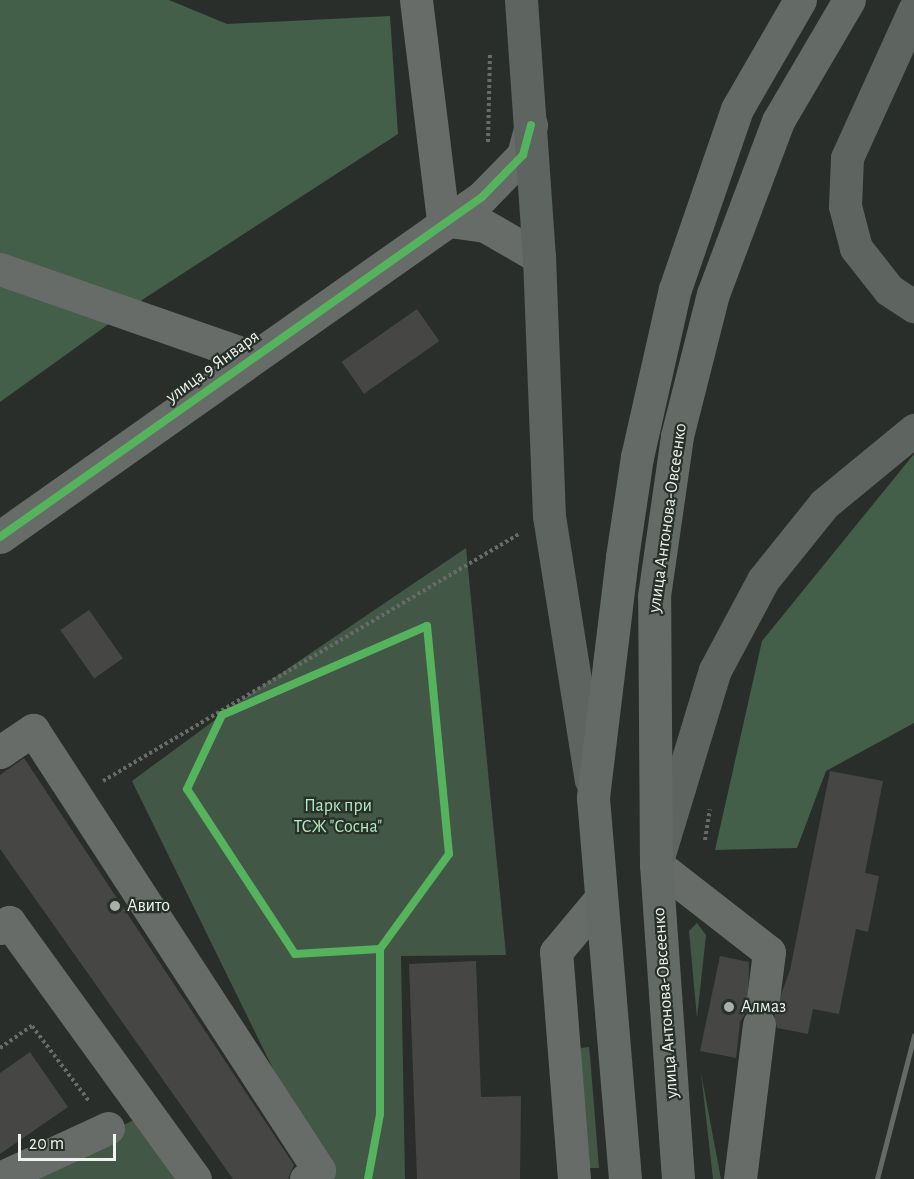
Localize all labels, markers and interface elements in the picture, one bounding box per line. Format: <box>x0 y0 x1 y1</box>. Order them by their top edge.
street label: улица 9 Января <box>162 326 264 408</box>
street label: улица Антонова-Овсеенко <box>644 422 692 614</box>
park label: Парк при ТСЖ "Сосна" <box>294 796 382 838</box>
place label: Авито <box>127 895 170 917</box>
marker: Авито <box>108 899 122 913</box>
street label: улица Антонова-Овсеенко <box>649 907 683 1099</box>
place label: Алмаз <box>741 996 786 1018</box>
marker: Алмаз <box>722 1000 736 1014</box>
scale bar <box>21 1122 118 1160</box>
text: 20 m <box>29 1135 64 1153</box>

